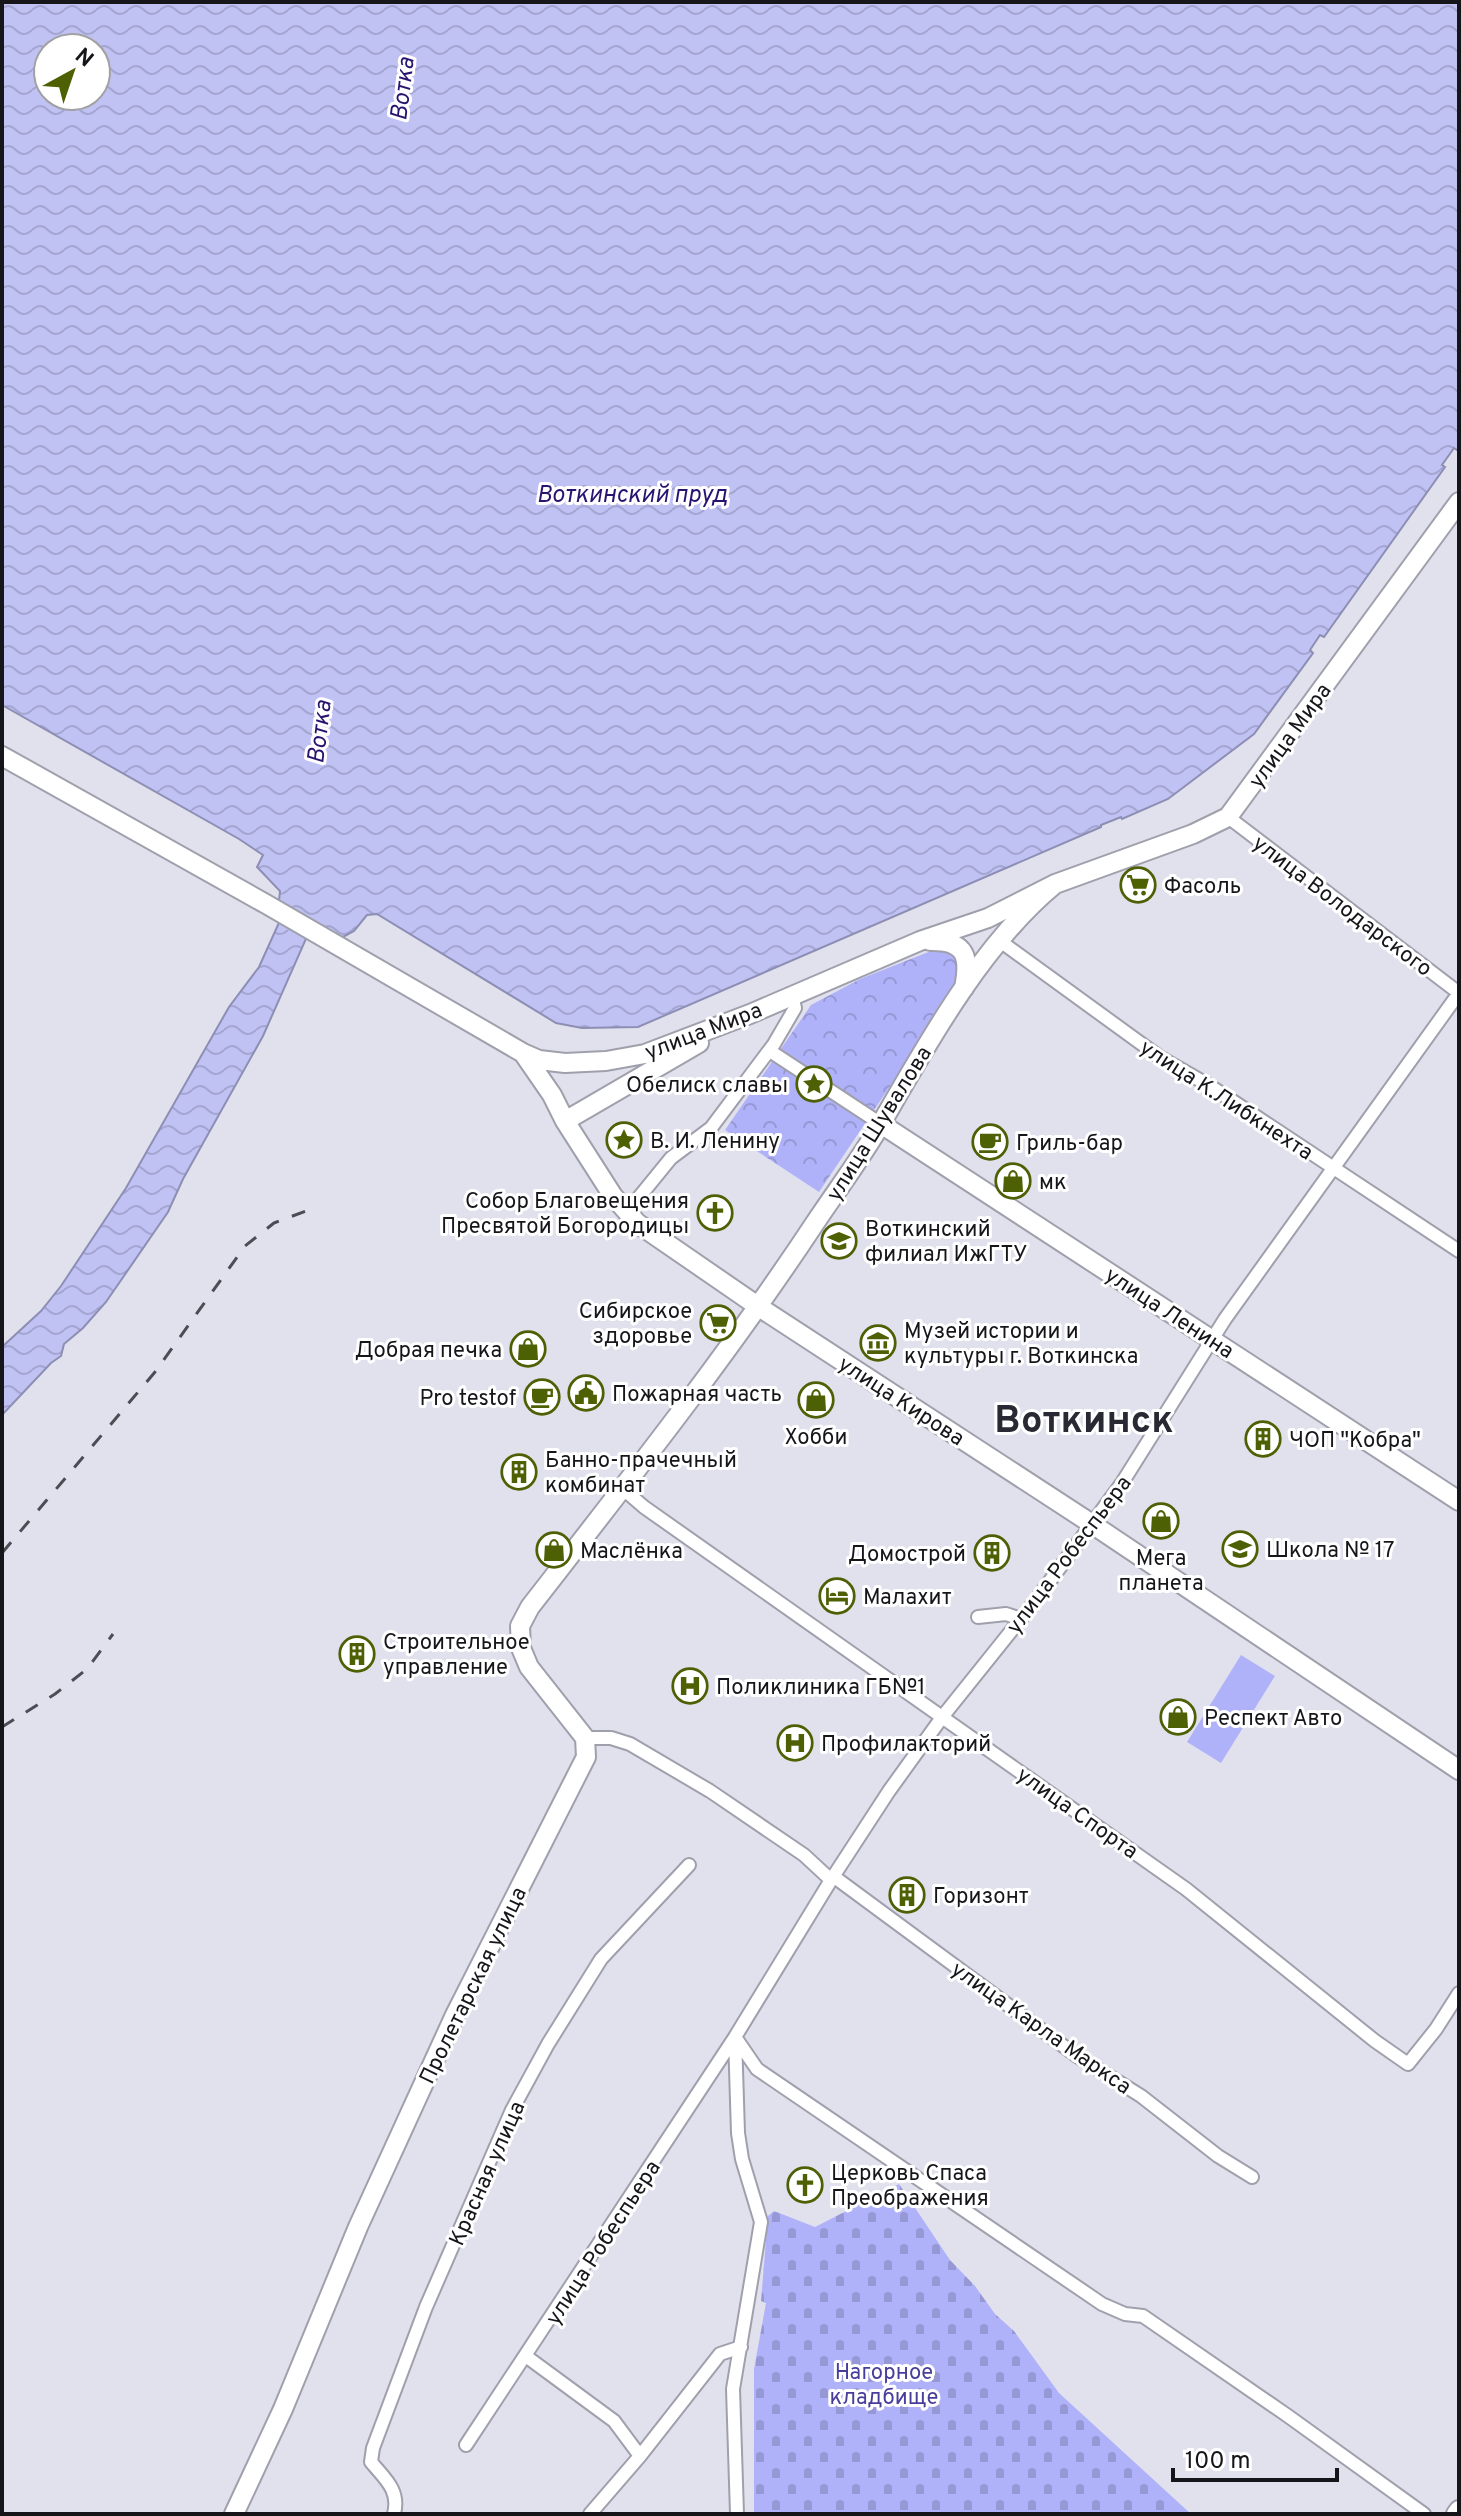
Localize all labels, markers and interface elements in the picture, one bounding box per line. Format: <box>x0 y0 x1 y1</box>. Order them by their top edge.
north arrow <box>32 32 112 112</box>
text: N <box>69 43 98 74</box>
water label: Вотка <box>385 55 423 123</box>
water label: Воткинский пруд <box>537 481 727 511</box>
street label: улица Мира <box>1244 679 1338 794</box>
water label: Вотка <box>302 698 340 766</box>
street label: улица Володарского <box>1246 831 1437 983</box>
supermarket icon: Фасоль <box>1119 866 1157 904</box>
place label: Фасоль <box>1164 874 1241 901</box>
street label: улица Мира <box>641 998 766 1067</box>
street label: улица К.Либкнехта <box>1134 1035 1318 1167</box>
street label: улица Шувалова <box>822 1042 939 1207</box>
place icon: Обелиск славы <box>795 1065 833 1103</box>
place label: Обелиск славы <box>626 1073 788 1100</box>
place icon: В. И. Ленину <box>605 1121 643 1159</box>
cafe icon: Гриль-бар <box>971 1123 1009 1161</box>
place label: В. И. Ленину <box>650 1129 780 1156</box>
place label: Гриль-бар <box>1016 1131 1123 1158</box>
shop icon: мк <box>994 1162 1032 1200</box>
place label: мк <box>1039 1170 1067 1197</box>
place label: Собор Благовещения Пресвятой Богородицы <box>441 1189 689 1241</box>
church icon: Собор Благовещения Пресвятой Богородицы <box>696 1194 734 1232</box>
place label: Воткинский филиал ИжГТУ <box>865 1217 1027 1269</box>
school or university icon: Воткинский филиал ИжГТУ <box>820 1222 858 1260</box>
street label: улица Ленина <box>1099 1262 1238 1366</box>
place label: Сибирское здоровье <box>579 1299 692 1351</box>
supermarket icon: Сибирское здоровье <box>699 1304 737 1342</box>
place label: Музей истории и культуры г. Воткинска <box>904 1319 1138 1371</box>
museum icon: Музей истории и культуры г. Воткинска <box>859 1324 897 1362</box>
shop icon: Добрая печка <box>509 1330 547 1368</box>
place label: Добрая печка <box>355 1338 502 1365</box>
street label: улица Кирова <box>832 1351 969 1453</box>
public building icon: Пожарная часть <box>567 1374 605 1412</box>
cafe icon: Pro testof <box>523 1378 561 1416</box>
shop icon: Хобби <box>797 1381 835 1419</box>
place label: Пожарная часть <box>612 1382 782 1409</box>
place label: Pro testof <box>419 1386 516 1413</box>
district label: Воткинск <box>994 1398 1174 1447</box>
building icon: ЧОП "Кобра" <box>1244 1420 1282 1458</box>
place label: Хобби <box>785 1425 847 1452</box>
place label: ЧОП "Кобра" <box>1289 1428 1421 1455</box>
place label: Банно-прачечный комбинат <box>545 1448 737 1500</box>
building icon: Банно-прачечный комбинат <box>500 1453 538 1491</box>
street label: улица Робеспьера <box>1002 1471 1138 1640</box>
shop icon: Мега планета <box>1142 1502 1180 1540</box>
school or university icon: Школа № 17 <box>1221 1530 1259 1568</box>
shop icon: Маслёнка <box>535 1531 573 1569</box>
building icon: Домострой <box>973 1534 1011 1572</box>
place label: Школа № 17 <box>1266 1538 1394 1565</box>
place label: Маслёнка <box>580 1539 683 1566</box>
place label: Домострой <box>848 1542 966 1569</box>
place label: Мега планета <box>1119 1546 1204 1598</box>
hotel icon: Малахит <box>818 1577 856 1615</box>
place label: Малахит <box>863 1585 952 1612</box>
place label: Строительное управление <box>383 1630 530 1682</box>
building icon: Строительное управление <box>338 1635 376 1673</box>
hospital icon: Поликлиника ГБ№1 <box>671 1667 709 1705</box>
place label: Поликлиника ГБ№1 <box>716 1675 926 1702</box>
shop icon: Респект Авто <box>1159 1698 1197 1736</box>
place label: Респект Авто <box>1204 1706 1342 1733</box>
hospital icon: Профилакторий <box>776 1724 814 1762</box>
place label: Профилакторий <box>821 1732 991 1759</box>
street label: улица Спорта <box>1011 1762 1143 1866</box>
building icon: Горизонт <box>888 1876 926 1914</box>
street label: Пролетарская улица <box>415 1883 534 2089</box>
place label: Горизонт <box>933 1884 1029 1911</box>
street label: улица Карла Маркса <box>945 1957 1136 2101</box>
street label: Красная улица <box>444 2098 532 2251</box>
street label: улица Робеспьера <box>541 2156 667 2331</box>
place label: Церковь Спаса Преображения <box>831 2161 989 2213</box>
church icon: Церковь Спаса Преображения <box>786 2166 824 2204</box>
park label: Нагорное кладбище <box>830 2360 938 2412</box>
scale bar <box>1173 2432 1337 2482</box>
text: 100 m <box>1185 2447 1251 2477</box>

